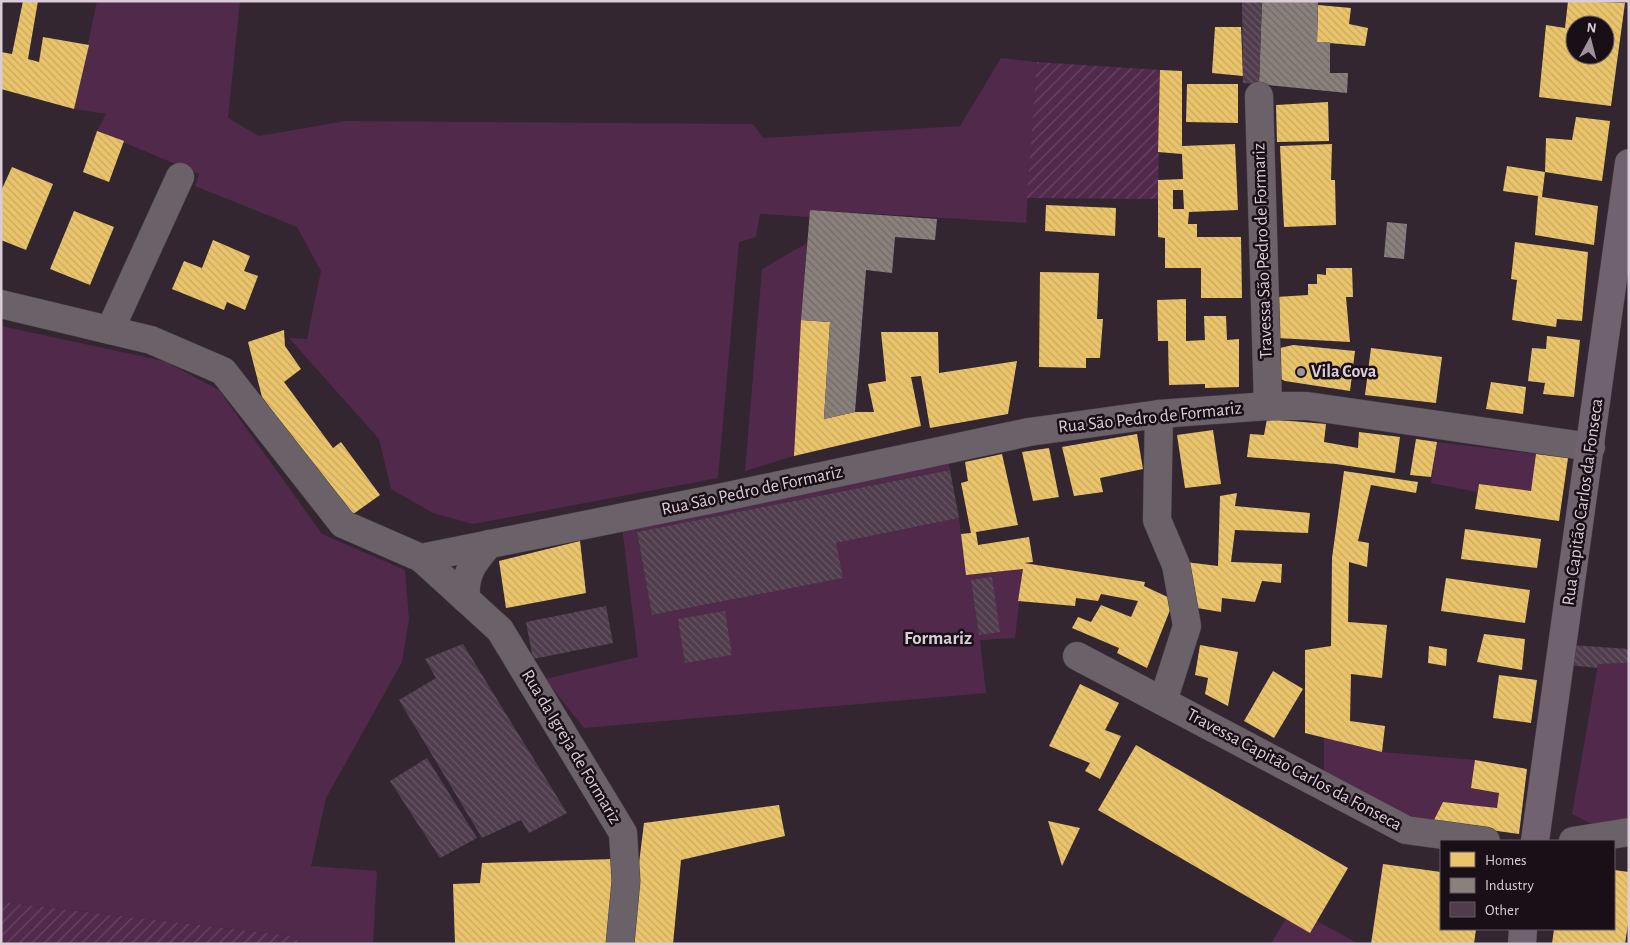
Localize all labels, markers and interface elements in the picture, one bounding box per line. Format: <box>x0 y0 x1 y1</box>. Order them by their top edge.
north arrow <box>1565 15 1615 65</box>
text: N <box>1586 21 1597 36</box>
street label: Travessa São Pedro de Formariz <box>1250 143 1276 359</box>
place label: Vila Cova <box>1311 363 1377 381</box>
marker: Vila Cova <box>1295 366 1307 378</box>
street label: Rua Capitão Carlos da Fonseca <box>1560 397 1606 607</box>
street label: Rua São Pedro de Formariz <box>1057 399 1243 437</box>
street label: Rua São Pedro de Formariz <box>660 463 844 519</box>
district label: Formariz <box>904 629 972 648</box>
street label: Rua da Igreja de Formariz <box>518 667 624 827</box>
street label: Travessa Capitão Carlos da Fonseca <box>1184 706 1404 834</box>
legend <box>1440 840 1615 930</box>
text: Homes <box>1485 853 1527 868</box>
text: Industry <box>1485 878 1534 893</box>
text: Other <box>1485 903 1519 918</box>

